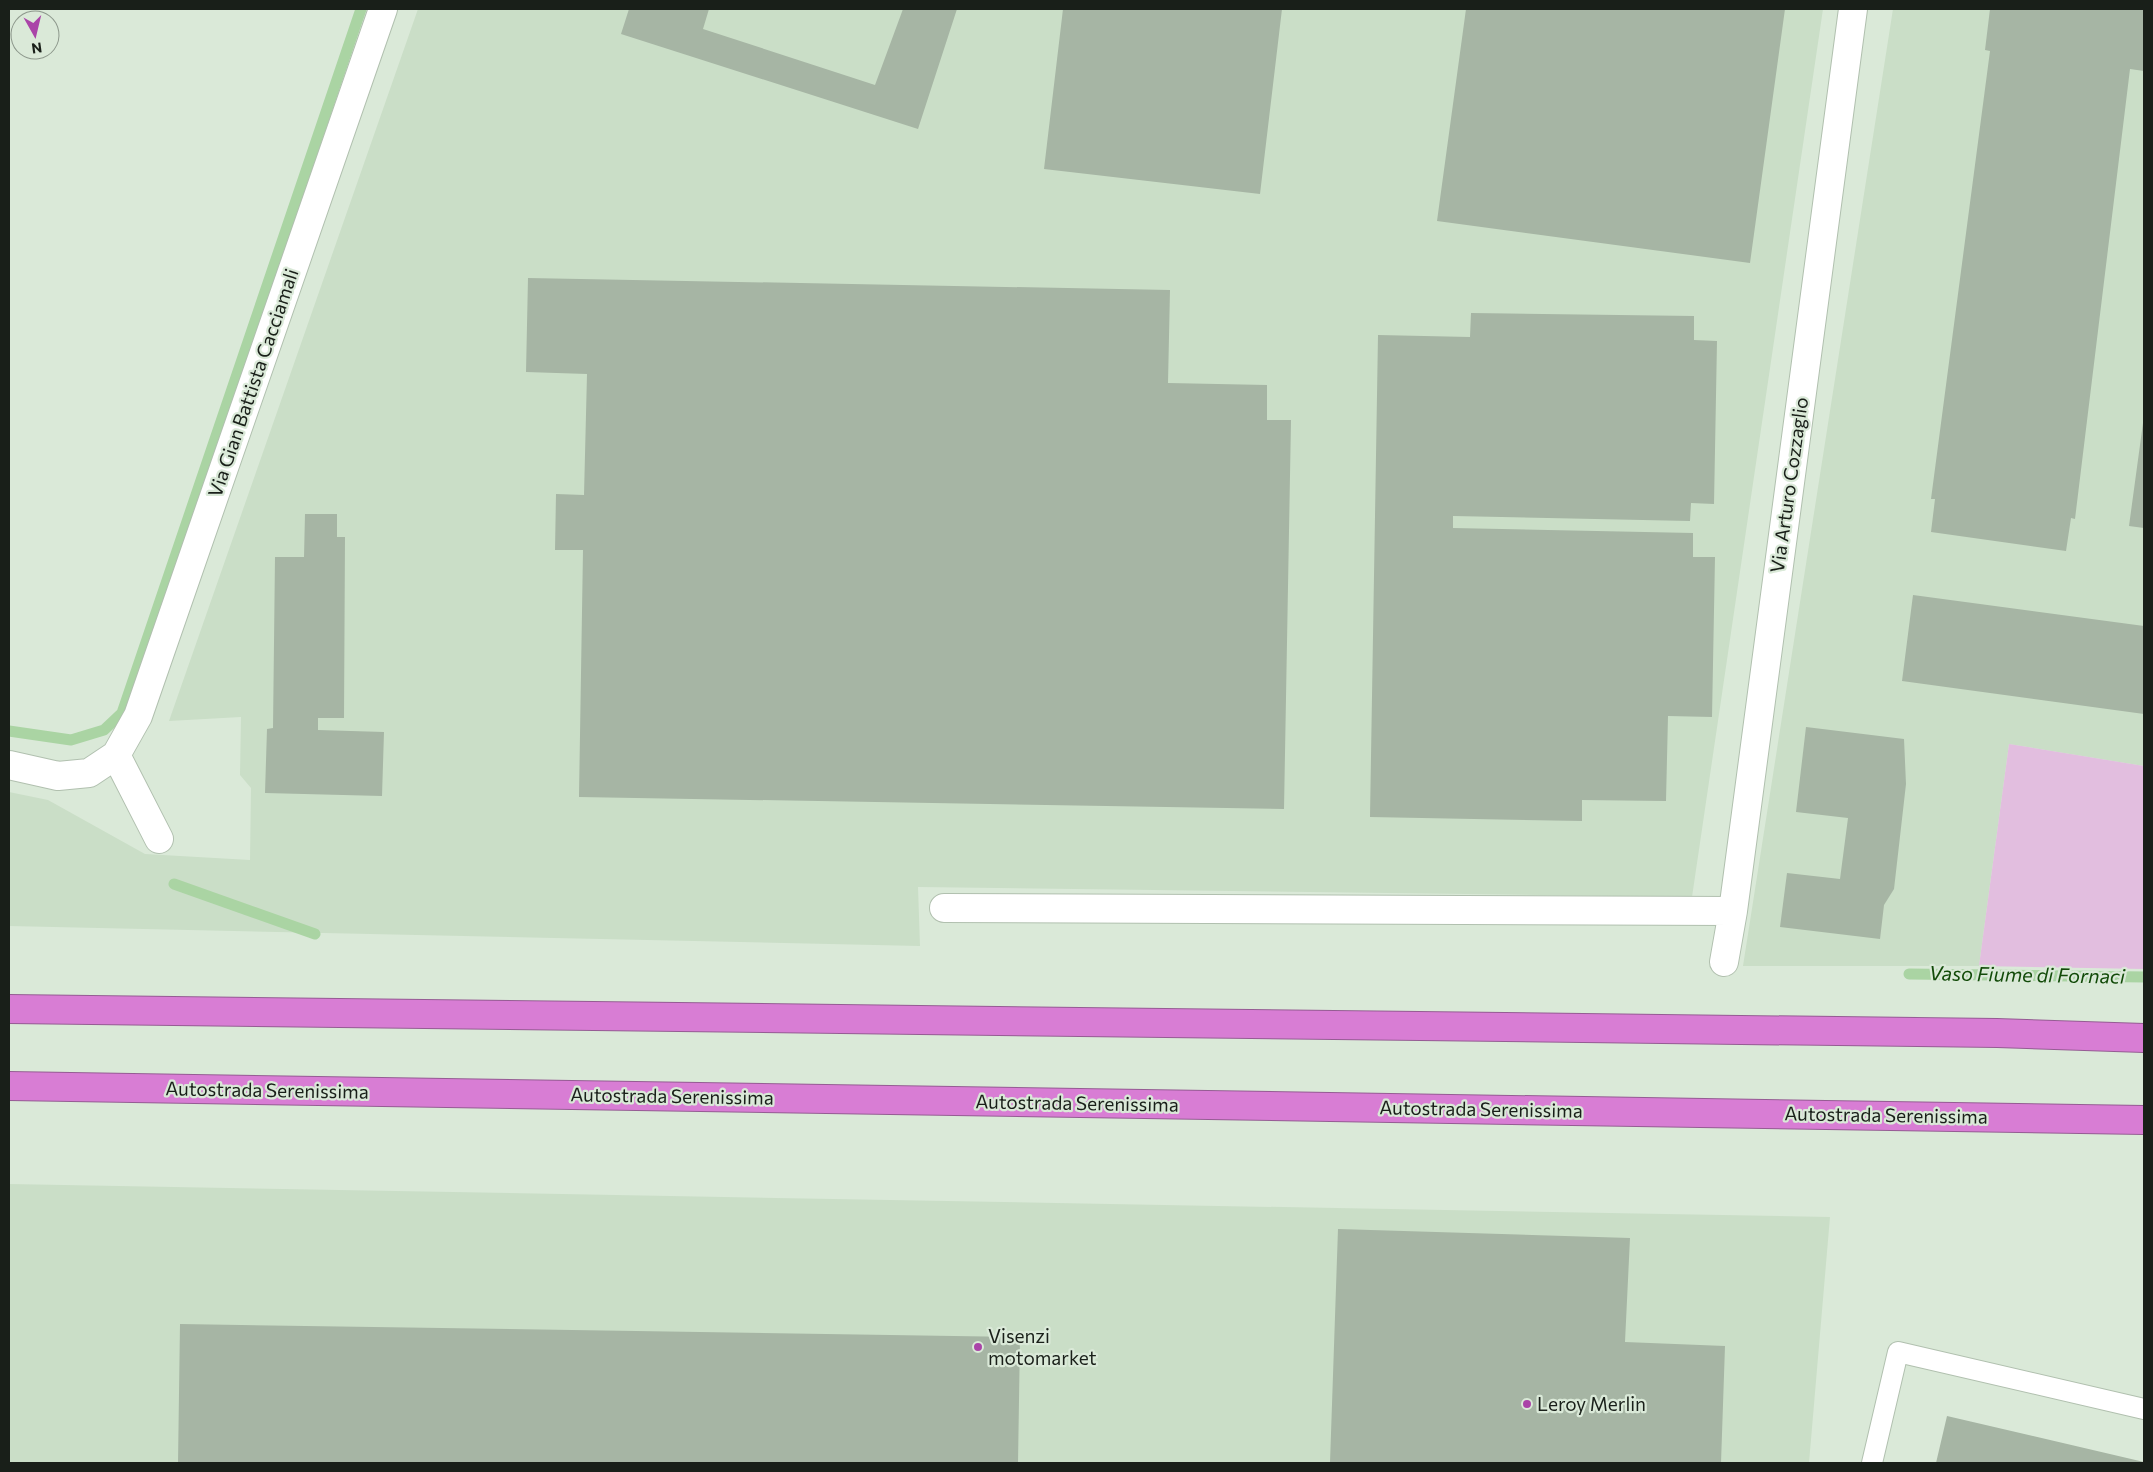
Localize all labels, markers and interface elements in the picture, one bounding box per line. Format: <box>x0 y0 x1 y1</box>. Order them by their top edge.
north arrow <box>10 10 60 60</box>
text: N <box>30 39 43 58</box>
street label: Via Gian Battista Cacciamali <box>203 266 302 500</box>
street label: Via Arturo Cozzaglio <box>1765 395 1812 574</box>
water label: Vaso Fiume di Fornaci <box>1929 960 2126 988</box>
street label: Autostrada Serenissima <box>165 1076 369 1103</box>
street label: Autostrada Serenissima <box>570 1082 774 1109</box>
street label: Autostrada Serenissima <box>975 1089 1179 1116</box>
street label: Autostrada Serenissima <box>1379 1095 1583 1122</box>
street label: Autostrada Serenissima <box>1784 1101 1988 1128</box>
place label: Visenzi motomarket <box>988 1324 1097 1369</box>
marker: Visenzi motomarket <box>972 1341 984 1353</box>
place label: Leroy Merlin <box>1537 1392 1646 1415</box>
marker: Leroy Merlin <box>1521 1398 1533 1410</box>

